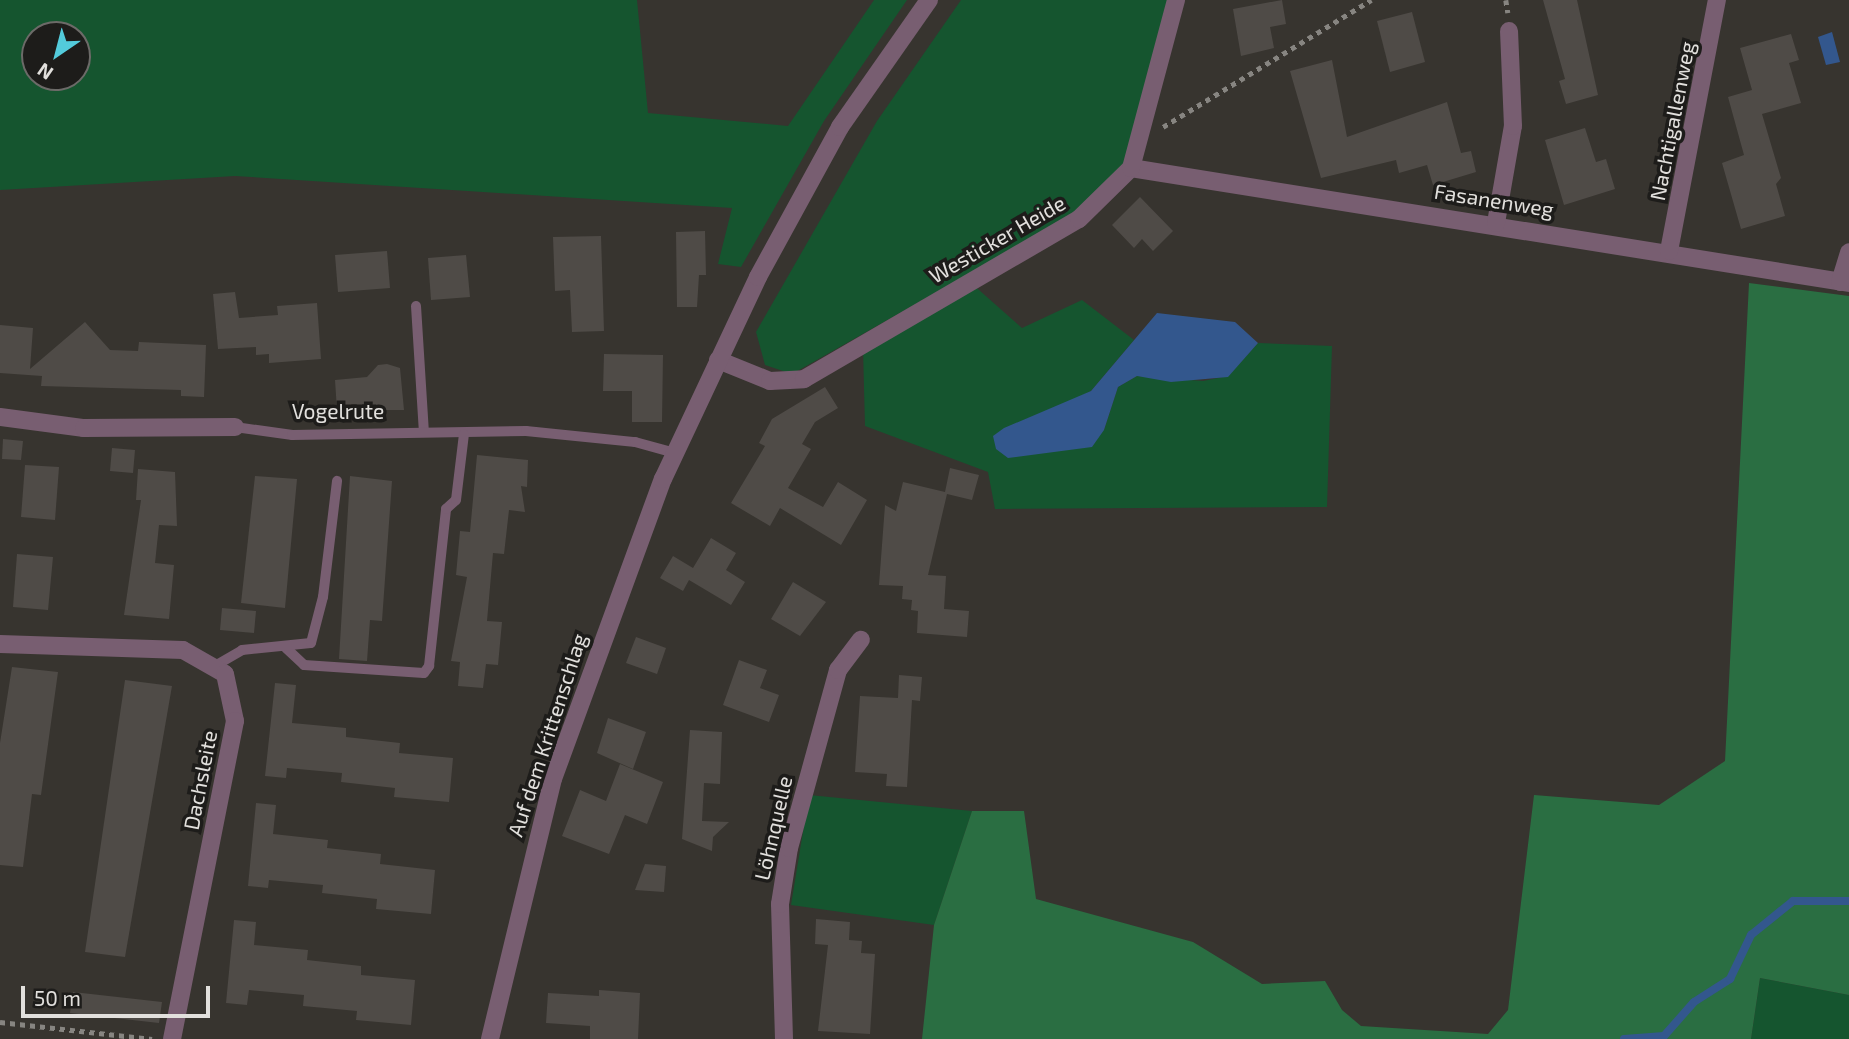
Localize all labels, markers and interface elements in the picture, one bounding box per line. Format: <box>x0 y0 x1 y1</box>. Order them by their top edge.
north arrow <box>21 21 91 91</box>
street label: Nachtigallenweg <box>1644 39 1700 203</box>
text: N <box>33 59 57 85</box>
street label: Fasanenweg <box>1433 178 1555 222</box>
street label: Westicker Heide <box>924 190 1070 288</box>
street label: Vogelrute <box>292 398 384 424</box>
street label: Auf dem Krittenschlag <box>502 630 592 840</box>
street label: Dachsleite <box>178 728 222 832</box>
street label: Löhnquelle <box>749 773 797 883</box>
scale bar <box>24 972 214 1016</box>
text: 50 m <box>34 985 81 1010</box>

